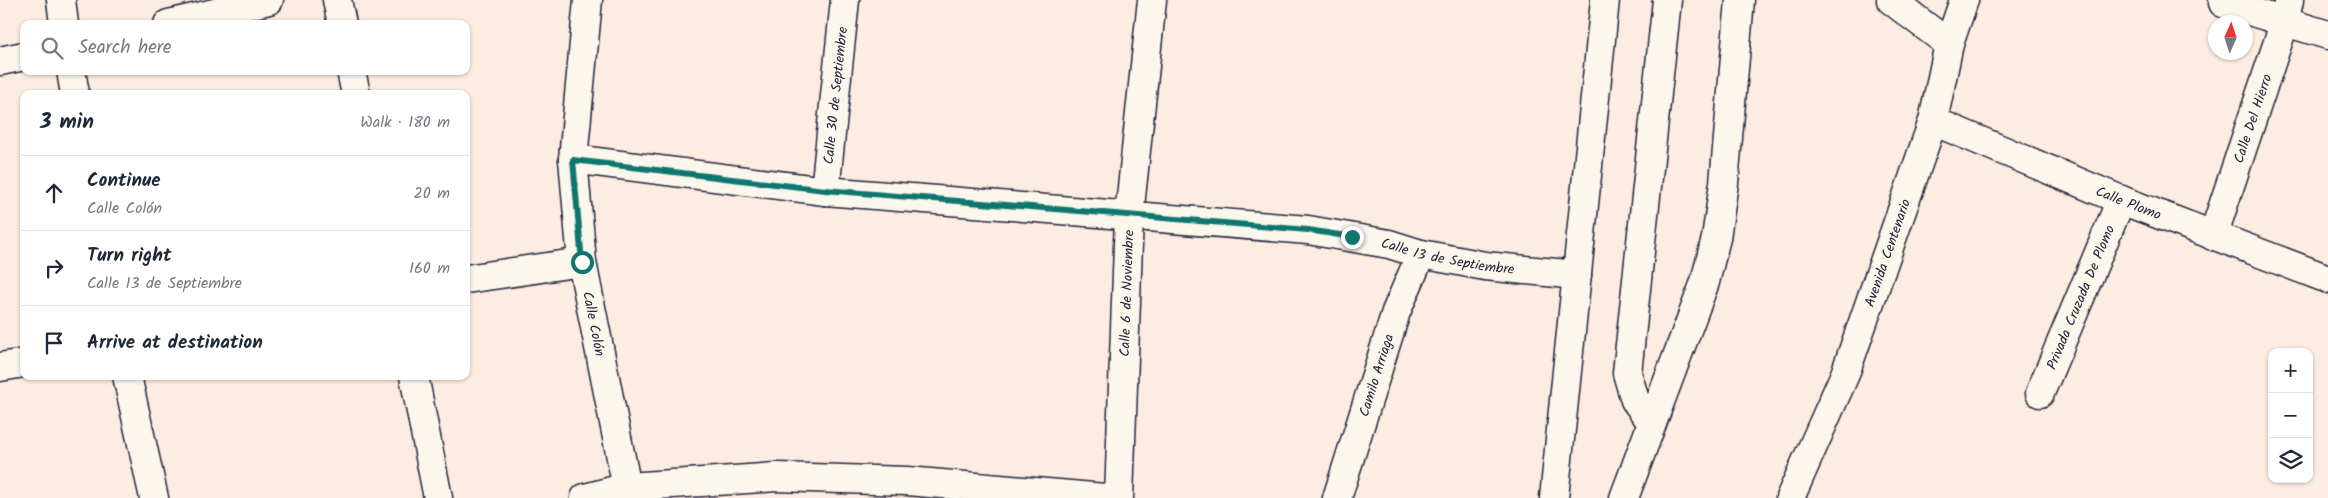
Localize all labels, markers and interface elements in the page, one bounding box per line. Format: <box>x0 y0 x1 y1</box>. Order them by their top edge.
north arrow <box>2208 15 2253 60</box>
search box <box>20 20 470 75</box>
street label: Calle 30 de Septiembre <box>818 25 854 166</box>
text: Search here <box>78 33 172 63</box>
icon: search <box>38 34 66 62</box>
street label: Calle Del Hierro <box>2228 71 2279 166</box>
text: 3 min <box>40 106 94 139</box>
text: Walk · 180 m <box>360 110 450 135</box>
text: Continue <box>87 166 160 196</box>
icon: ahead <box>40 179 68 207</box>
text: 20 m <box>414 181 450 206</box>
street label: Calle Plomo <box>2092 181 2164 226</box>
text: Calle Colón <box>87 196 162 221</box>
street label: Avenida Centenario <box>1859 196 1917 310</box>
street label: Privada Cruzada De Plomo <box>2041 222 2121 373</box>
route end <box>1341 226 1364 249</box>
street label: Calle 6 de Noviembre <box>1114 229 1141 357</box>
street label: Calle 13 de Septiembre <box>1379 233 1516 281</box>
text: Turn right <box>87 241 172 271</box>
route start <box>571 251 594 274</box>
icon: right <box>40 254 68 282</box>
text: 160 m <box>409 256 450 281</box>
text: Calle 13 de Septiembre <box>87 271 242 296</box>
street label: Calle Colón <box>576 289 611 358</box>
text: Arrive at destination <box>87 328 263 358</box>
icon: arrive <box>40 329 68 357</box>
street label: Camilo Arriaga <box>1353 331 1400 420</box>
map controls <box>2268 348 2313 483</box>
button: + <box>2268 348 2313 393</box>
button: − <box>2268 393 2313 438</box>
button: layers <box>2268 438 2313 483</box>

